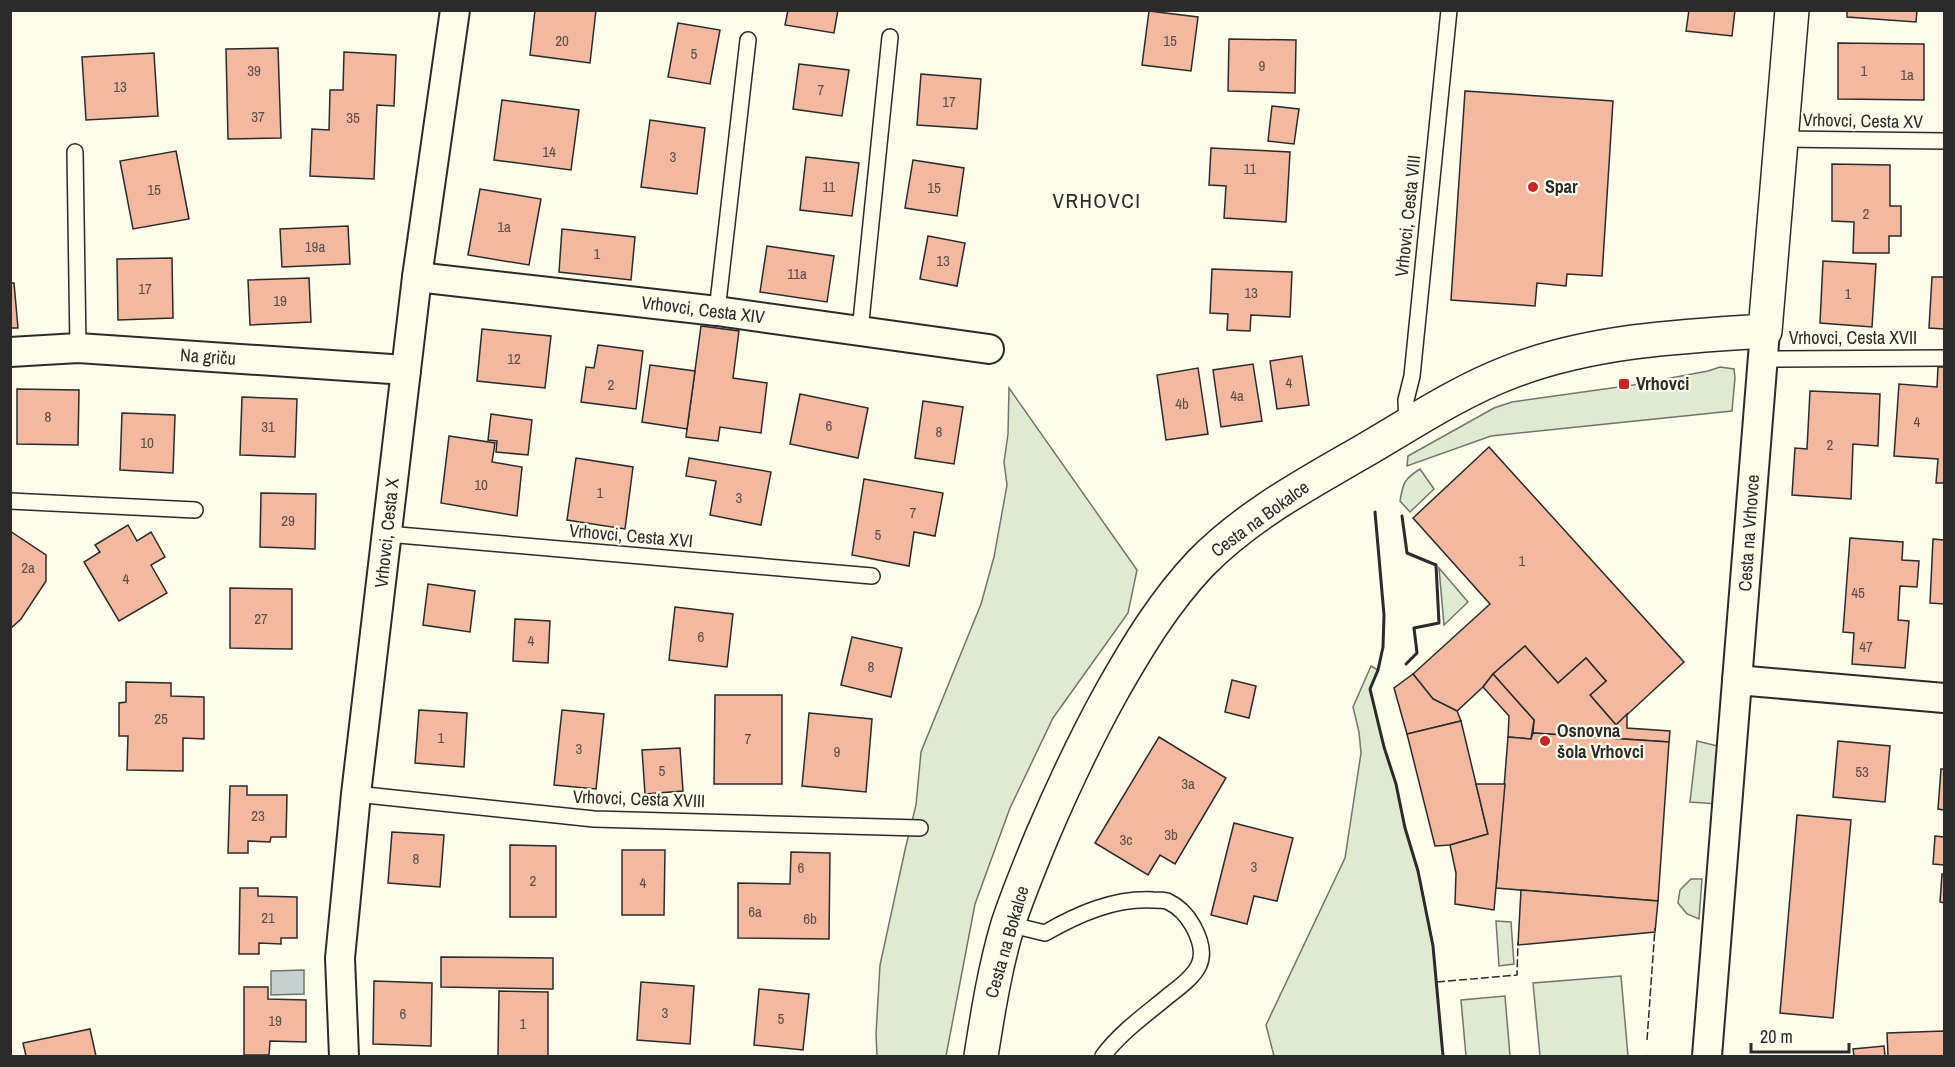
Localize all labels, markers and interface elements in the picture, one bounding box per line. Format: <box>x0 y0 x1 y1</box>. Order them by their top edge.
house number: 20 <box>555 30 569 51</box>
house number: 15 <box>1163 30 1177 51</box>
house number: 5 <box>691 43 698 64</box>
house number: 9 <box>1259 55 1266 76</box>
house number: 39 <box>247 60 261 81</box>
house number: 1 <box>1861 60 1868 81</box>
house number: 1a <box>1900 64 1914 85</box>
house number: 13 <box>113 76 127 97</box>
house number: 7 <box>818 79 825 100</box>
house number: 17 <box>942 91 956 112</box>
house number: 37 <box>251 106 265 127</box>
house number: 35 <box>346 107 360 128</box>
street label: Vrhovci, Cesta XV <box>1803 107 1923 134</box>
house number: 14 <box>542 141 556 162</box>
house number: 3 <box>670 146 677 167</box>
street label: Vrhovci, Cesta VIII <box>1389 154 1426 278</box>
house number: 11 <box>1244 158 1257 179</box>
place label: Spar <box>1545 174 1578 199</box>
house number: 11 <box>823 176 836 197</box>
house number: 15 <box>927 177 941 198</box>
house number: 15 <box>147 179 161 200</box>
marker: Spar <box>1526 180 1540 194</box>
district label: VRHOVCI <box>1053 186 1141 215</box>
house number: 2 <box>1863 203 1870 224</box>
house number: 1a <box>497 216 511 237</box>
house number: 19a <box>305 236 325 257</box>
house number: 1 <box>594 243 601 264</box>
house number: 13 <box>936 250 950 271</box>
house number: 11a <box>787 263 807 284</box>
house number: 17 <box>138 278 152 299</box>
house number: 13 <box>1244 282 1258 303</box>
house number: 1 <box>1845 283 1852 304</box>
house number: 19 <box>273 290 287 311</box>
street label: Vrhovci, Cesta XIV <box>640 290 766 329</box>
street label: Vrhovci, Cesta XVII <box>1789 325 1917 350</box>
street label: Na griču <box>179 342 237 371</box>
house number: 12 <box>507 348 521 369</box>
place label: Vrhovci <box>1636 371 1689 396</box>
house number: 4 <box>1286 372 1293 393</box>
house number: 2 <box>608 374 615 395</box>
marker: Vrhovci <box>1617 377 1631 391</box>
house number: 4a <box>1230 385 1244 406</box>
house number: 4b <box>1175 393 1189 414</box>
house number: 8 <box>45 406 52 427</box>
house number: 4 <box>1914 411 1921 432</box>
house number: 6 <box>826 415 833 436</box>
house number: 31 <box>261 416 275 437</box>
house number: 8 <box>936 421 943 442</box>
house number: 10 <box>140 432 154 453</box>
house number: 2 <box>1827 434 1834 455</box>
house number: 10 <box>474 474 488 495</box>
street label: Cesta na Bokalce <box>1206 474 1314 563</box>
street label: Cesta na Vrhovce <box>1732 474 1765 592</box>
street label: Vrhovci, Cesta X <box>368 477 405 589</box>
house number: 1 <box>597 482 604 503</box>
house number: 3 <box>736 487 743 508</box>
house number: 7 <box>910 502 917 523</box>
house number: 29 <box>281 510 295 531</box>
street label: Vrhovci, Cesta XVI <box>568 518 694 553</box>
house number: 5 <box>875 524 882 545</box>
house number: 1 <box>1519 550 1526 571</box>
house number: 2a <box>21 557 35 578</box>
house number: 4 <box>123 568 130 589</box>
house number: 45 <box>1851 582 1865 603</box>
house number: 27 <box>254 608 268 629</box>
house number: 6 <box>698 626 705 647</box>
house number: 4 <box>528 630 535 651</box>
house number: 47 <box>1859 636 1873 657</box>
house number: 8 <box>868 656 875 677</box>
house number: 25 <box>154 708 168 729</box>
place label: Osnovna šola Vrhovci <box>1557 718 1644 764</box>
house number: 1 <box>438 727 445 748</box>
house number: 7 <box>745 728 752 749</box>
marker: Osnovna šola Vrhovci <box>1538 734 1552 748</box>
house number: 3 <box>576 738 583 759</box>
house number: 9 <box>834 741 841 762</box>
house number: 5 <box>659 760 666 781</box>
house number: 53 <box>1855 761 1869 782</box>
house number: 3a <box>1181 773 1195 794</box>
street label: Vrhovci, Cesta XVIII <box>572 784 706 813</box>
house number: 23 <box>251 805 265 826</box>
house number: 3b <box>1164 824 1178 845</box>
house number: 3c <box>1120 829 1133 850</box>
house number: 8 <box>413 848 420 869</box>
house number: 3 <box>1251 856 1258 877</box>
house number: 6 <box>798 857 805 878</box>
house number: 2 <box>530 870 537 891</box>
house number: 4 <box>640 872 647 893</box>
street label: Cesta na Bokalce <box>979 883 1034 1001</box>
house number: 6a <box>748 901 762 922</box>
house number: 21 <box>261 907 275 928</box>
house number: 6b <box>803 908 817 929</box>
house number: 3 <box>662 1002 669 1023</box>
house number: 6 <box>400 1003 407 1024</box>
house number: 5 <box>778 1008 785 1029</box>
house number: 19 <box>268 1010 282 1031</box>
house number: 1 <box>520 1013 527 1034</box>
scale bar <box>1751 1016 1848 1054</box>
text: 20 m <box>1760 1024 1793 1049</box>

